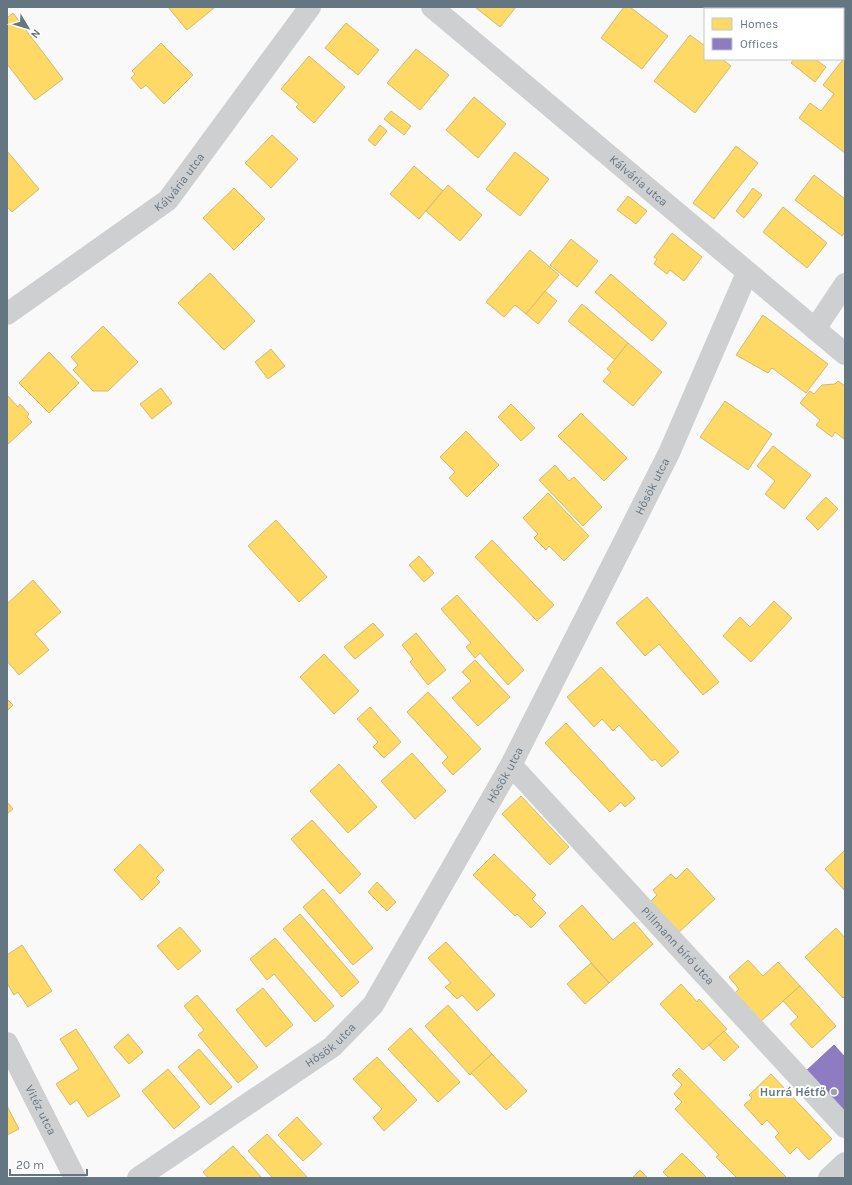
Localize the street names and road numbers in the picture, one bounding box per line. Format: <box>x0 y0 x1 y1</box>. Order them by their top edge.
street label: Kálvária utca <box>152 150 207 215</box>
street label: Kálvária utca <box>607 152 671 209</box>
street label: Hősök utca <box>632 456 672 517</box>
street label: Hősök utca <box>484 745 526 805</box>
street label: Pillmann bíró utca <box>638 904 717 988</box>
street label: Hősök utca <box>302 1020 358 1070</box>
street label: Vitéz utca <box>22 1083 59 1137</box>

